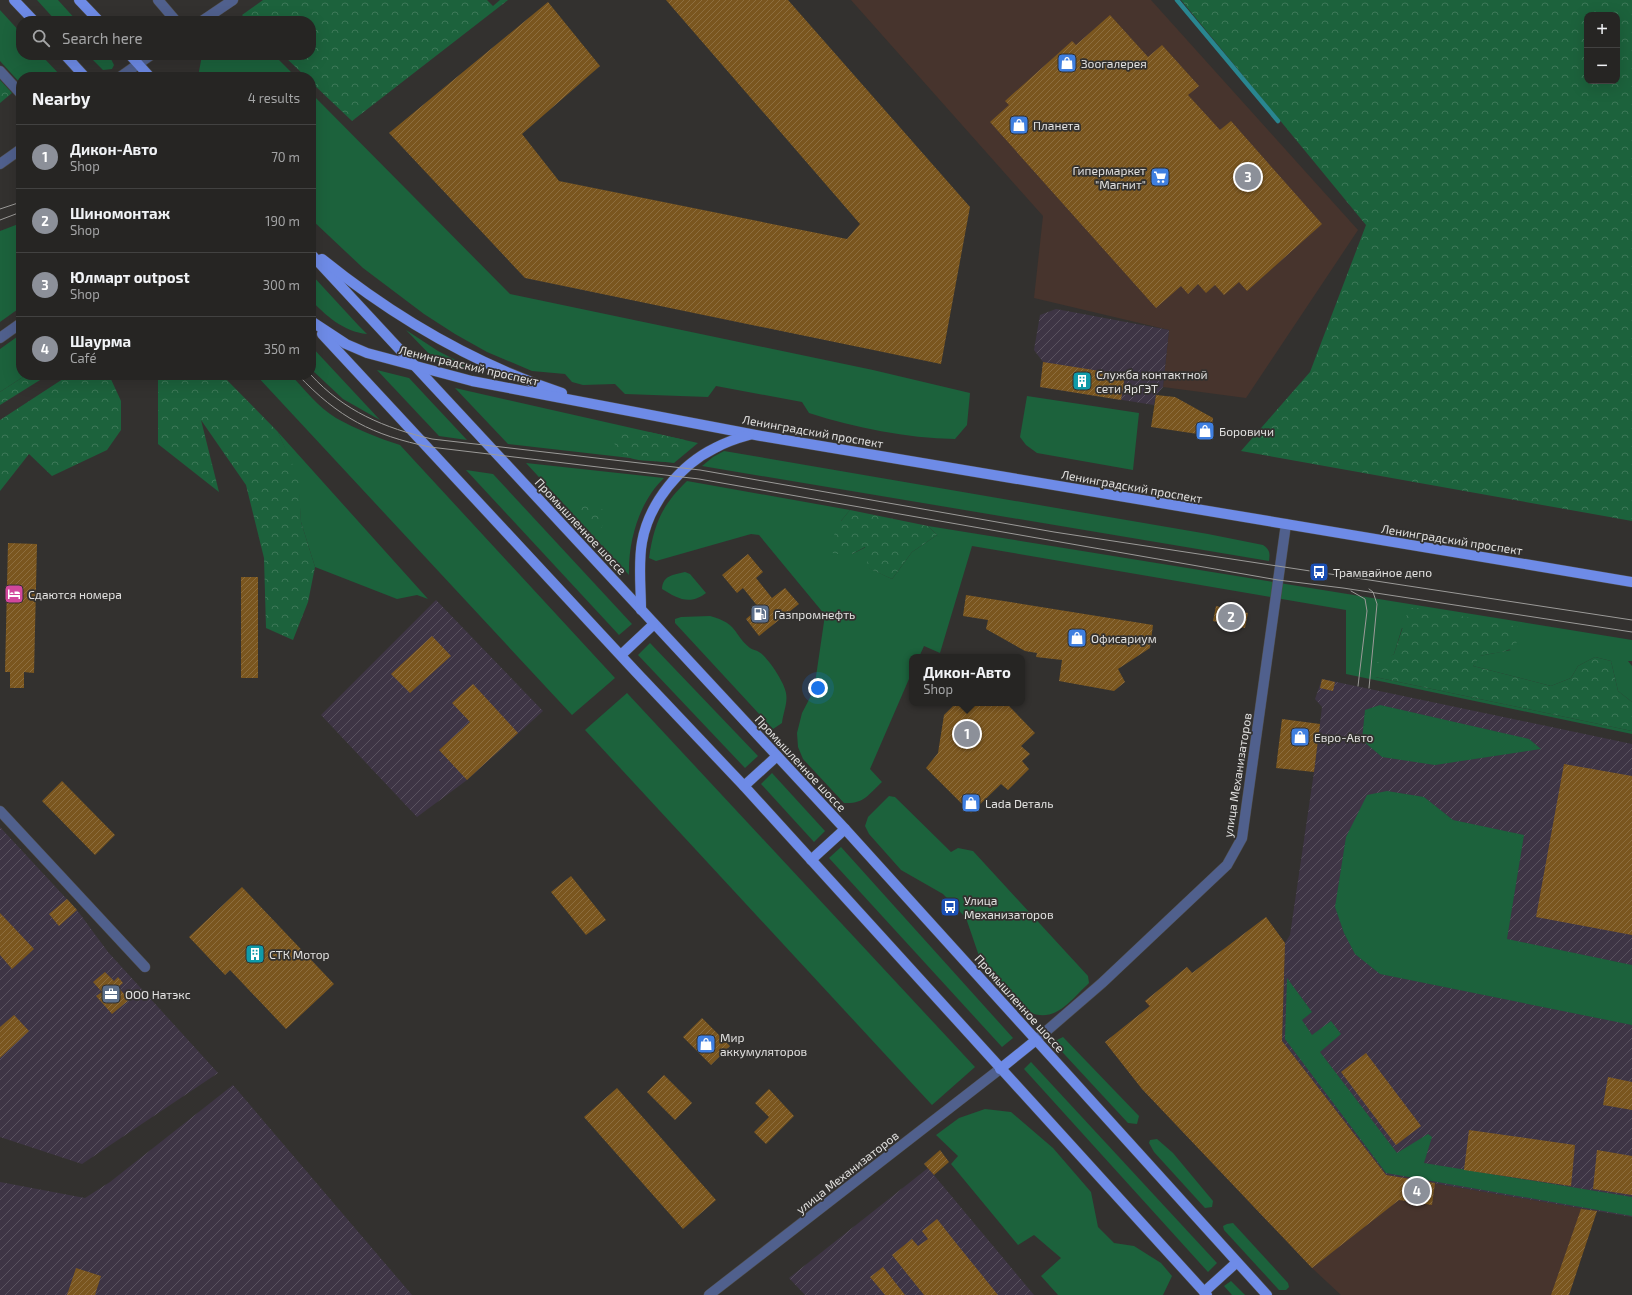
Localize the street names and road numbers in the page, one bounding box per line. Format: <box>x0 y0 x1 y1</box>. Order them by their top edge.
street label: Ленинградский проспект <box>398 342 540 388</box>
street label: Ленинградский проспект <box>741 412 885 450</box>
street label: Ленинградский проспект <box>1060 467 1204 505</box>
street label: Промышленное шоссе <box>533 475 629 577</box>
street label: Ленинградский проспект <box>1380 521 1524 557</box>
street label: Промышленное шоссе <box>753 712 849 814</box>
street label: улица Механизаторов <box>1220 712 1255 838</box>
street label: Промышленное шоссе <box>972 951 1068 1055</box>
street label: улица Механизаторов <box>793 1128 901 1217</box>

